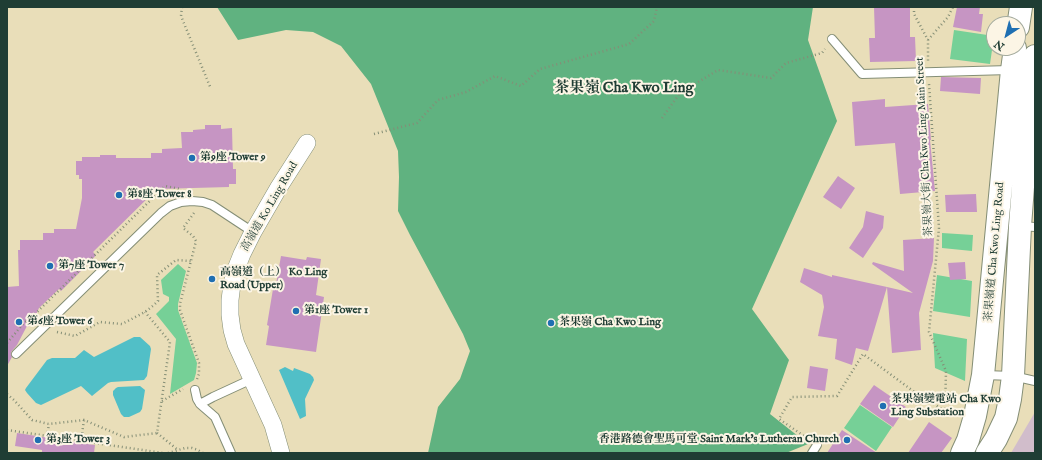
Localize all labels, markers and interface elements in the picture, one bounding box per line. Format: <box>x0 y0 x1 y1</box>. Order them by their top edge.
north arrow <box>986 16 1026 56</box>
text: N <box>992 36 1008 53</box>
street label: 茶果嶺大街 Cha Kwo Ling Main Street <box>914 57 936 237</box>
district label: 茶果嶺 Cha Kwo Ling <box>554 80 694 98</box>
place label: 第9座 Tower 9 <box>200 151 266 165</box>
marker: 第9座 Tower 9 <box>187 153 197 163</box>
street label: 高嶺道 Ko Ling Road <box>239 160 301 254</box>
street label: 茶果嶺道 Cha Kwo Ling Road <box>982 182 1008 322</box>
place label: 第8座 Tower 8 <box>127 188 192 202</box>
marker: 第8座 Tower 8 <box>114 190 124 200</box>
place label: 第7座 Tower 7 <box>58 259 124 273</box>
marker: 第7座 Tower 7 <box>45 261 55 271</box>
place label: 高嶺道（上） Ko Ling Road (Upper) <box>220 266 327 292</box>
marker: 高嶺道（上） Ko Ling Road (Upper) <box>207 274 217 284</box>
place label: 第1座 Tower 1 <box>304 304 368 318</box>
marker: 第1座 Tower 1 <box>291 306 301 316</box>
place label: 第6座 Tower 6 <box>27 315 92 329</box>
place label: 茶果嶺 Cha Kwo Ling <box>559 316 661 330</box>
marker: 第6座 Tower 6 <box>14 317 24 327</box>
marker: 茶果嶺 Cha Kwo Ling <box>546 318 556 328</box>
place label: 茶果嶺變電站 Cha Kwo Ling Substation <box>891 393 1001 419</box>
marker: 茶果嶺變電站 Cha Kwo Ling Substation <box>878 401 888 411</box>
place label: 第3座 Tower 3 <box>46 433 110 447</box>
place label: 香港路德會聖馬可堂 Saint Mark's Lutheran Church <box>599 433 839 447</box>
marker: 第3座 Tower 3 <box>33 435 43 445</box>
marker: 香港路德會聖馬可堂 Saint Mark's Lutheran Church <box>842 435 852 445</box>

